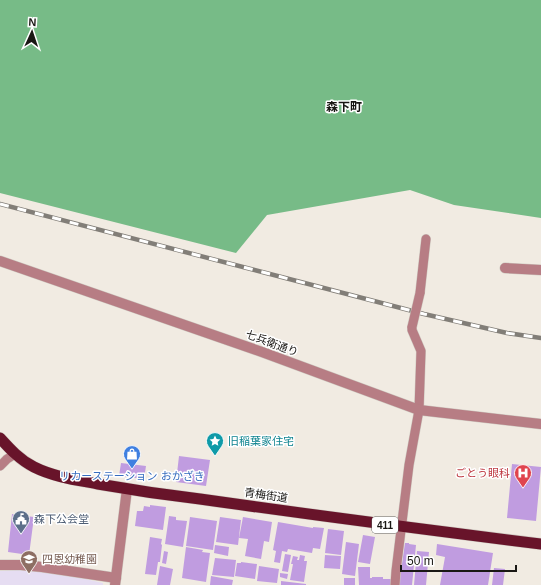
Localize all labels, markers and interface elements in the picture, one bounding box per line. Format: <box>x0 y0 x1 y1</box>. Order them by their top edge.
north arrow <box>12 12 52 52</box>
text: N <box>28 16 37 28</box>
district label: 森下町 <box>326 100 362 114</box>
street label: 七兵衛通り <box>244 328 300 358</box>
place icon: 旧稲葉家住宅 <box>205 431 225 456</box>
place label: 旧稲葉家住宅 <box>228 435 294 447</box>
shop icon: リカーステーション おかざき <box>122 444 142 469</box>
hospital icon: ごとう眼科 <box>513 463 533 488</box>
place label: ごとう眼科 <box>455 467 510 479</box>
place label: リカーステーション おかざき <box>59 470 205 482</box>
street label: 青梅街道 <box>243 486 289 504</box>
public building icon: 森下公会堂 <box>11 509 31 534</box>
place label: 森下公会堂 <box>34 513 89 525</box>
road number: 411 <box>372 517 398 533</box>
scale bar <box>401 547 516 573</box>
school or university icon: 四恩幼稚園 <box>19 549 39 574</box>
place label: 四恩幼稚園 <box>42 553 97 565</box>
text: 50 m <box>407 554 434 568</box>

